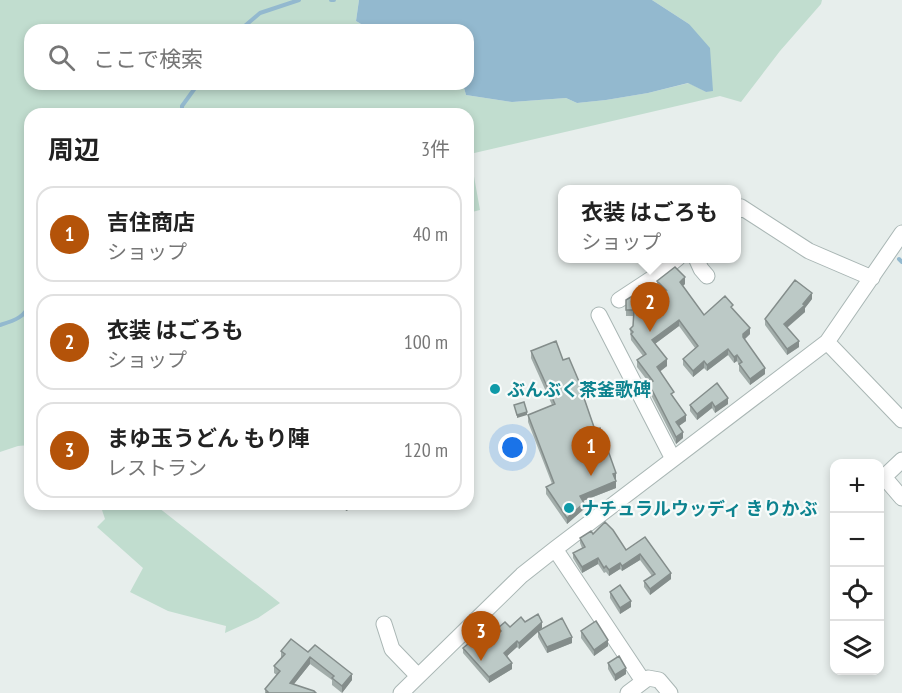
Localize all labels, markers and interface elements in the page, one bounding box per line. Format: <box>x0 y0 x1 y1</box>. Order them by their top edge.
search box <box>24 24 474 90</box>
icon: search <box>45 41 78 74</box>
text: ここで検索 <box>93 45 203 73</box>
text: 周辺 <box>48 133 100 166</box>
text: 3件 <box>421 136 450 162</box>
popup <box>558 185 741 263</box>
text: 衣装 はごろも <box>581 198 718 226</box>
text: 吉住商店 <box>107 208 195 236</box>
text: 1 <box>65 221 74 247</box>
text: 40 m <box>413 221 448 247</box>
text: ショップ <box>581 229 661 255</box>
text: ショップ <box>107 239 187 265</box>
pin: 2 <box>630 282 670 332</box>
text: 衣装 はごろも <box>107 316 244 344</box>
text: 2 <box>65 329 74 355</box>
text: 100 m <box>404 329 448 355</box>
text: ショップ <box>107 347 187 373</box>
place label: ぶんぶく茶釜歌碑 <box>507 378 651 401</box>
marker: ぶんぶく茶釜歌碑 <box>488 382 502 396</box>
text: まゆ玉うどん もり陣 <box>107 424 310 452</box>
pin: 1 <box>572 426 610 476</box>
your location <box>498 433 527 462</box>
text: 3 <box>65 437 74 463</box>
text: 120 m <box>404 437 448 463</box>
text: レストラン <box>107 455 207 481</box>
map controls <box>830 459 884 675</box>
button: + <box>830 459 884 513</box>
place label: ナチュラルウッディ きりかぶ <box>581 497 817 520</box>
marker: ナチュラルウッディ きりかぶ <box>562 501 576 515</box>
button: − <box>830 513 884 567</box>
button: locate <box>830 567 884 621</box>
pin: 3 <box>462 612 500 661</box>
button: layers <box>830 621 884 675</box>

